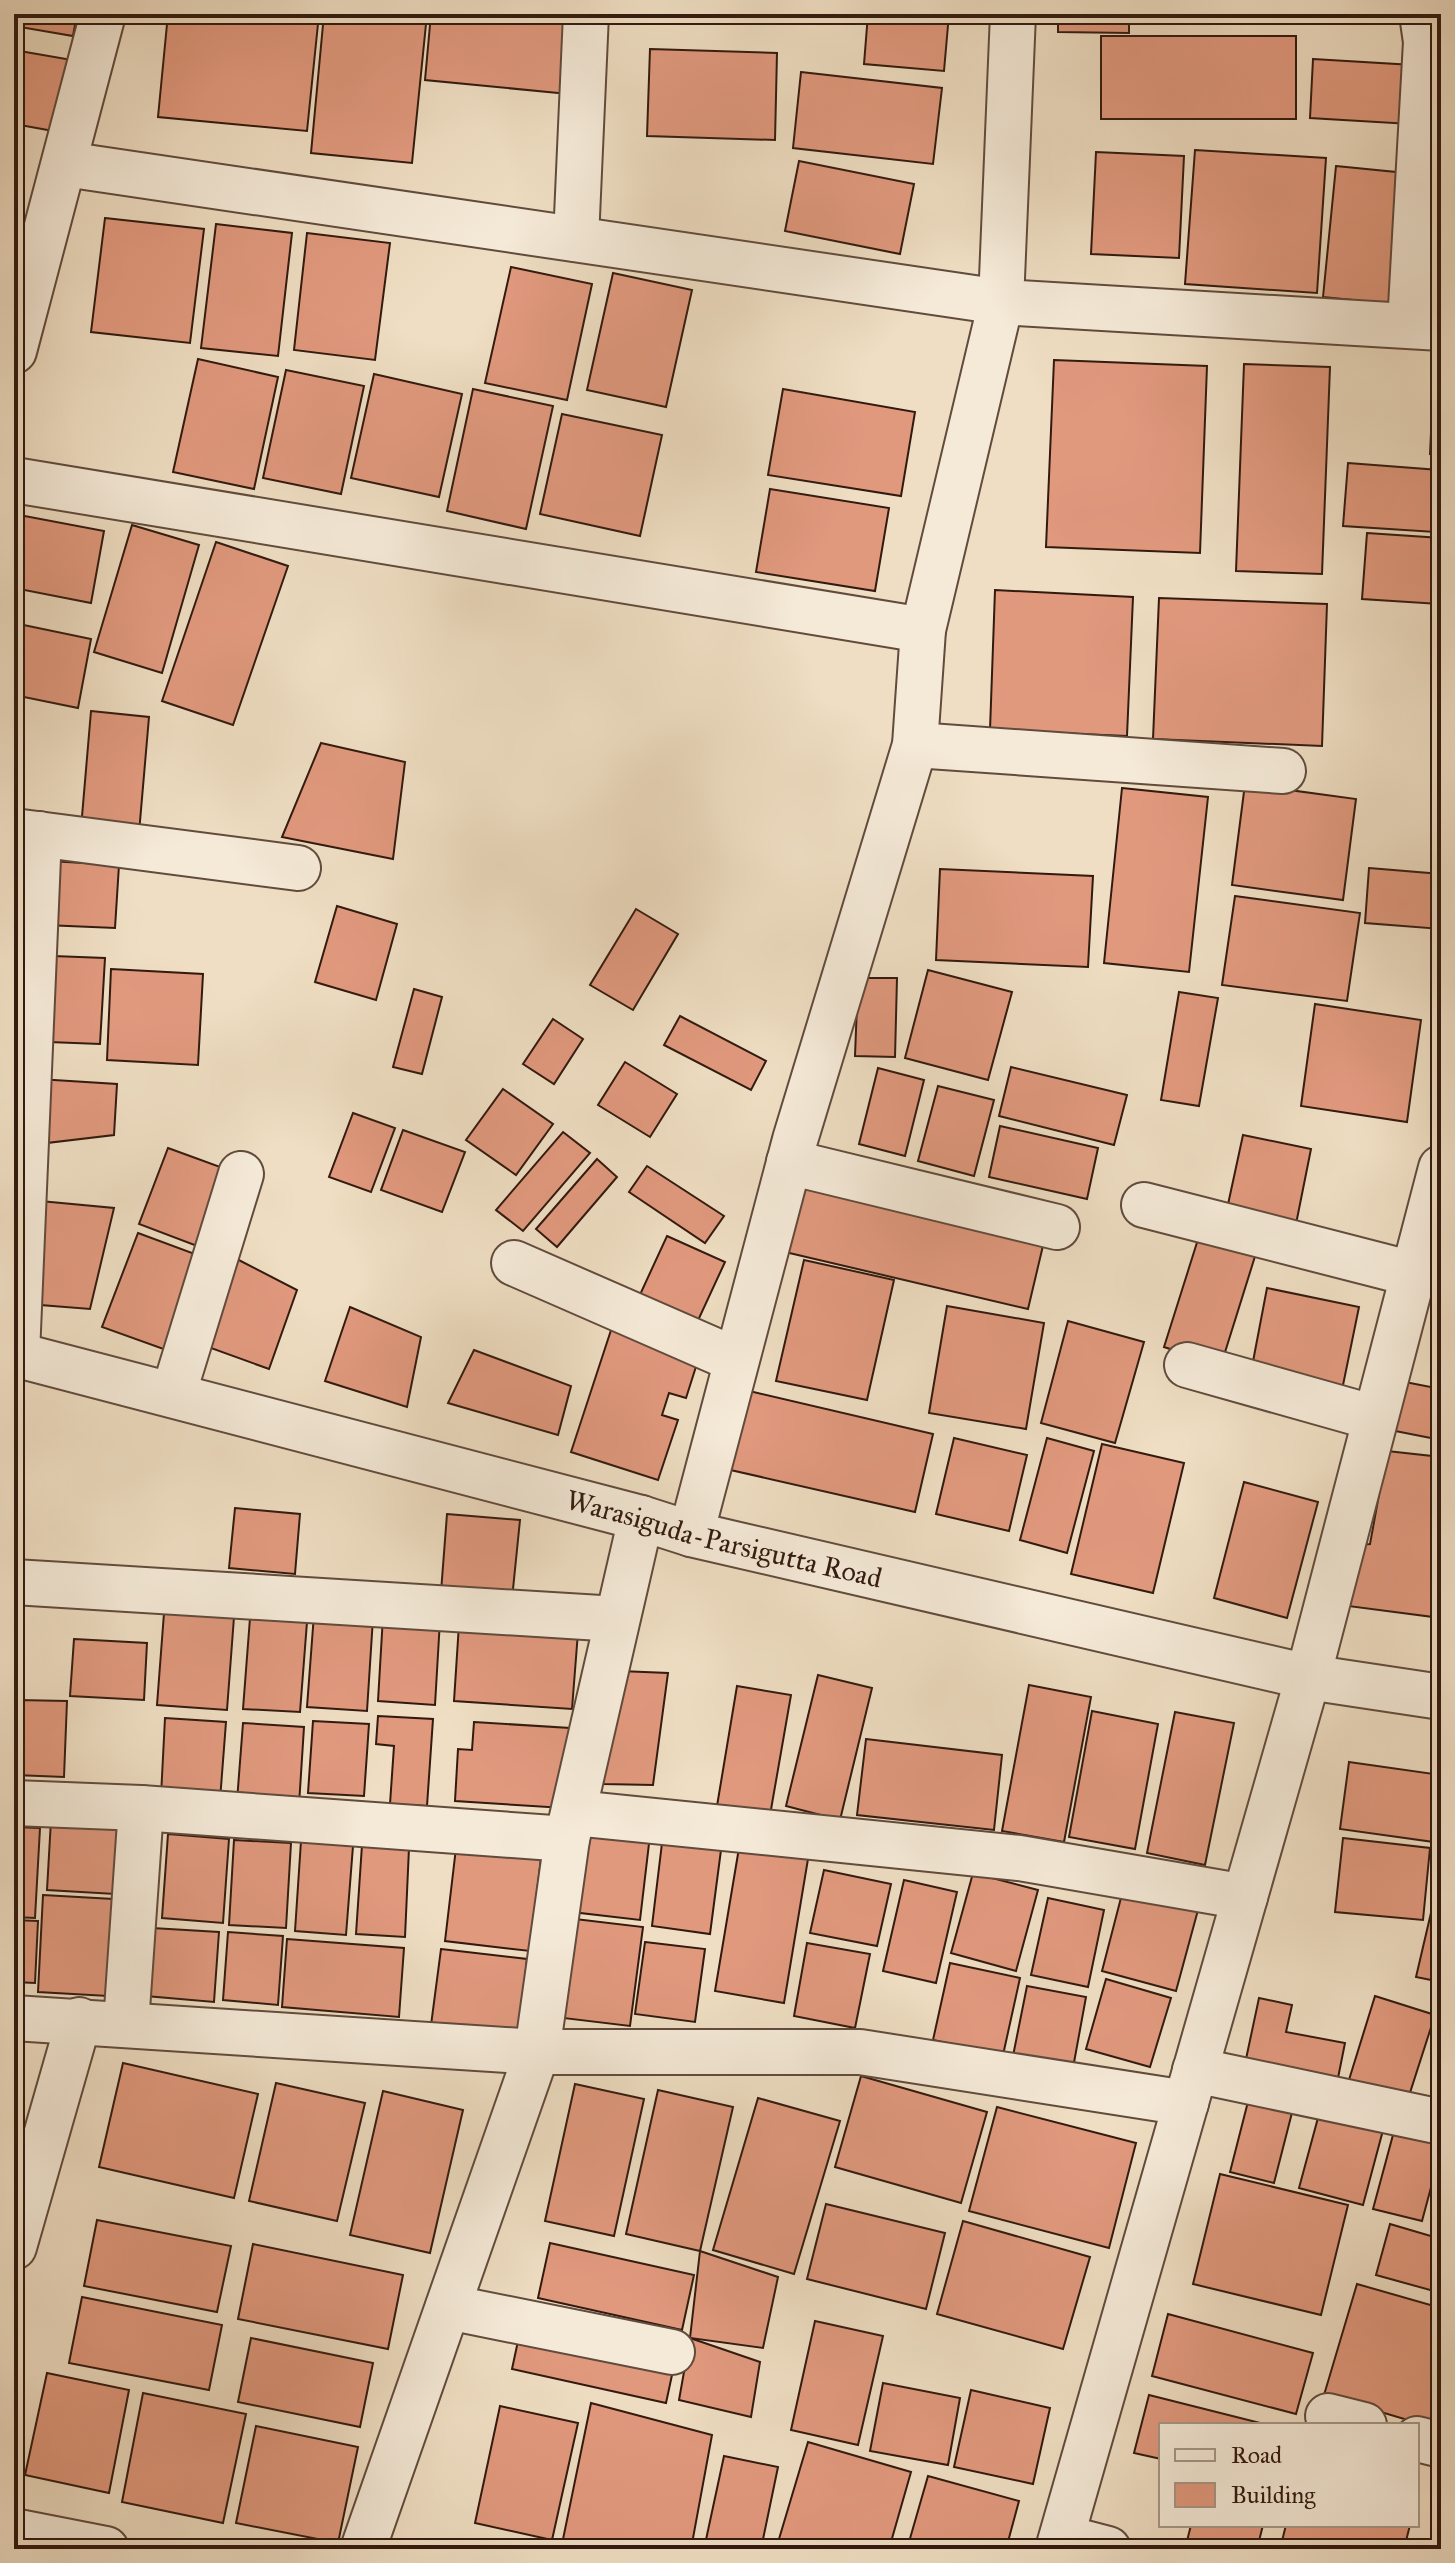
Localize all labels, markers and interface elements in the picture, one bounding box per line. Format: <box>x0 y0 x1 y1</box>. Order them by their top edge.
street label: Warasiguda-Parsigutta Road <box>563 1482 885 1596</box>
legend <box>1159 2423 1419 2527</box>
text: Road <box>1231 2440 1282 2470</box>
text: Building <box>1231 2480 1316 2510</box>

